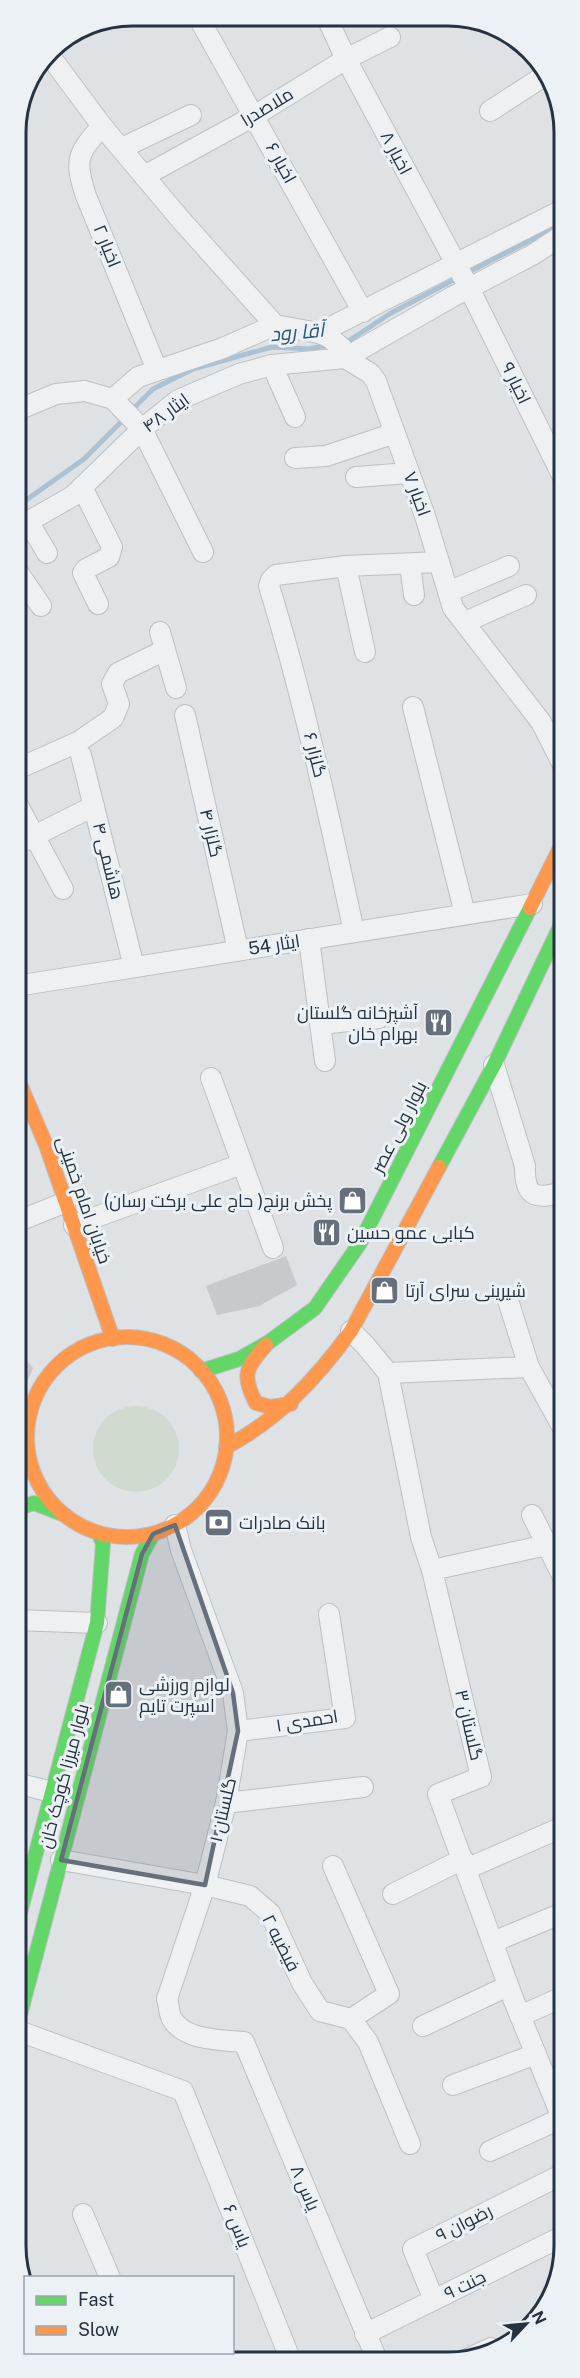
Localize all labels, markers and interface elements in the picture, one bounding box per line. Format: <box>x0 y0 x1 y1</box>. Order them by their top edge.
street label: ملاصدرا <box>237 83 297 131</box>
street label: اخیار ۸ <box>376 128 416 178</box>
street label: اخیار ۶ <box>261 139 301 187</box>
street label: اخیار ۲ <box>89 221 125 271</box>
water label: آقا رود <box>269 317 330 346</box>
street label: اخیار ۹ <box>496 358 536 408</box>
street label: ایثار ۴۸ <box>138 389 194 437</box>
street label: اخیار ۷ <box>399 469 435 519</box>
street label: گلزار ۶ <box>299 730 331 780</box>
street label: گلزار ۴ <box>195 807 227 859</box>
street label: هاشمی ۴ <box>88 820 128 902</box>
street label: ایثار 54 <box>246 930 302 960</box>
place label: آشپزخانه گلستان بهرام خان <box>297 1002 418 1046</box>
restaurant icon: آشپزخانه گلستان بهرام خان <box>423 1007 455 1039</box>
street label: بلوار ولی عصر <box>366 1077 432 1178</box>
street label: خیابان امام خمینی <box>51 1134 116 1267</box>
shop icon: پخش برنج( حاج علی برکت رسان) <box>337 1185 369 1217</box>
place label: پخش برنج( حاج علی برکت رسان) <box>104 1190 332 1213</box>
restaurant icon: کبابی عمو حسین <box>310 1217 342 1249</box>
place label: کبابی عمو حسین <box>347 1222 475 1244</box>
shop icon: شیرینی سرای آرتا <box>368 1275 400 1307</box>
place label: شیرینی سرای آرتا <box>405 1280 526 1302</box>
bank icon: بانک صادرات <box>202 1507 234 1539</box>
place label: بانک صادرات <box>239 1512 326 1534</box>
place label: لوازم ورزشی اسپرت تایم <box>139 1674 230 1718</box>
shop icon: لوازم ورزشی اسپرت تایم <box>102 1679 134 1711</box>
street label: گلستان ۳ <box>450 1687 488 1763</box>
street label: بلوار میرزا کوچک خان <box>34 1701 95 1851</box>
street label: احمدی ۱ <box>274 1705 340 1737</box>
street label: گلستان ۱ <box>205 1776 241 1844</box>
street label: فیضیه ۲ <box>258 1911 305 1975</box>
street label: یاس ۸ <box>286 2162 324 2214</box>
street label: رضوان ۹ <box>432 2199 496 2247</box>
street label: یاس ۶ <box>218 2201 256 2251</box>
street label: جنت ۹ <box>441 2266 489 2304</box>
legend <box>24 2276 234 2354</box>
text: Fast <box>78 2289 114 2310</box>
north arrow <box>496 2294 556 2354</box>
text: N <box>528 2308 550 2327</box>
text: Slow <box>78 2319 119 2340</box>

